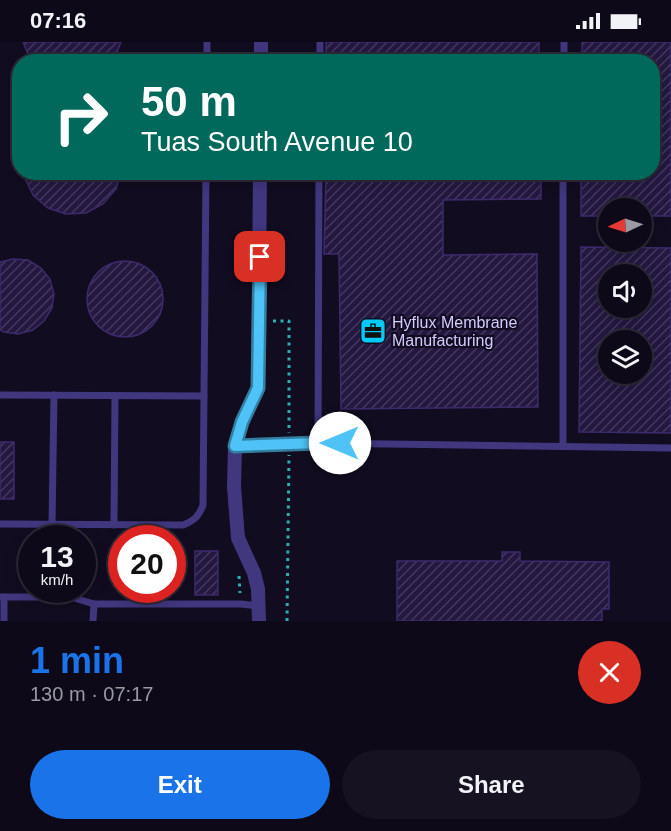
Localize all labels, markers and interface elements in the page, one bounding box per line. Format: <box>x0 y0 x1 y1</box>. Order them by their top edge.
text: 07:16 <box>30 8 86 33</box>
icon: right <box>42 78 120 156</box>
text: 50 m <box>141 78 237 125</box>
text: Tuas South Avenue 10 <box>141 127 413 157</box>
north arrow <box>598 198 652 252</box>
map controls <box>598 198 652 384</box>
pin <box>234 231 285 282</box>
icon: arrive <box>243 240 276 273</box>
button: sound <box>598 264 652 318</box>
place label: Hyflux Membrane Manufacturing <box>392 314 517 349</box>
office icon: Hyflux Membrane Manufacturing <box>358 316 388 346</box>
button: layers <box>598 330 652 384</box>
position arrow <box>308 411 372 475</box>
speed limit sign: 20 <box>108 525 186 603</box>
text: 13 <box>40 540 74 573</box>
text: km/h <box>41 571 73 588</box>
text: 1 min <box>30 640 124 681</box>
button: close <box>578 641 641 704</box>
text: 130 m · 07:17 <box>30 683 153 705</box>
button: Exit <box>30 750 330 819</box>
button: Share <box>342 750 641 819</box>

